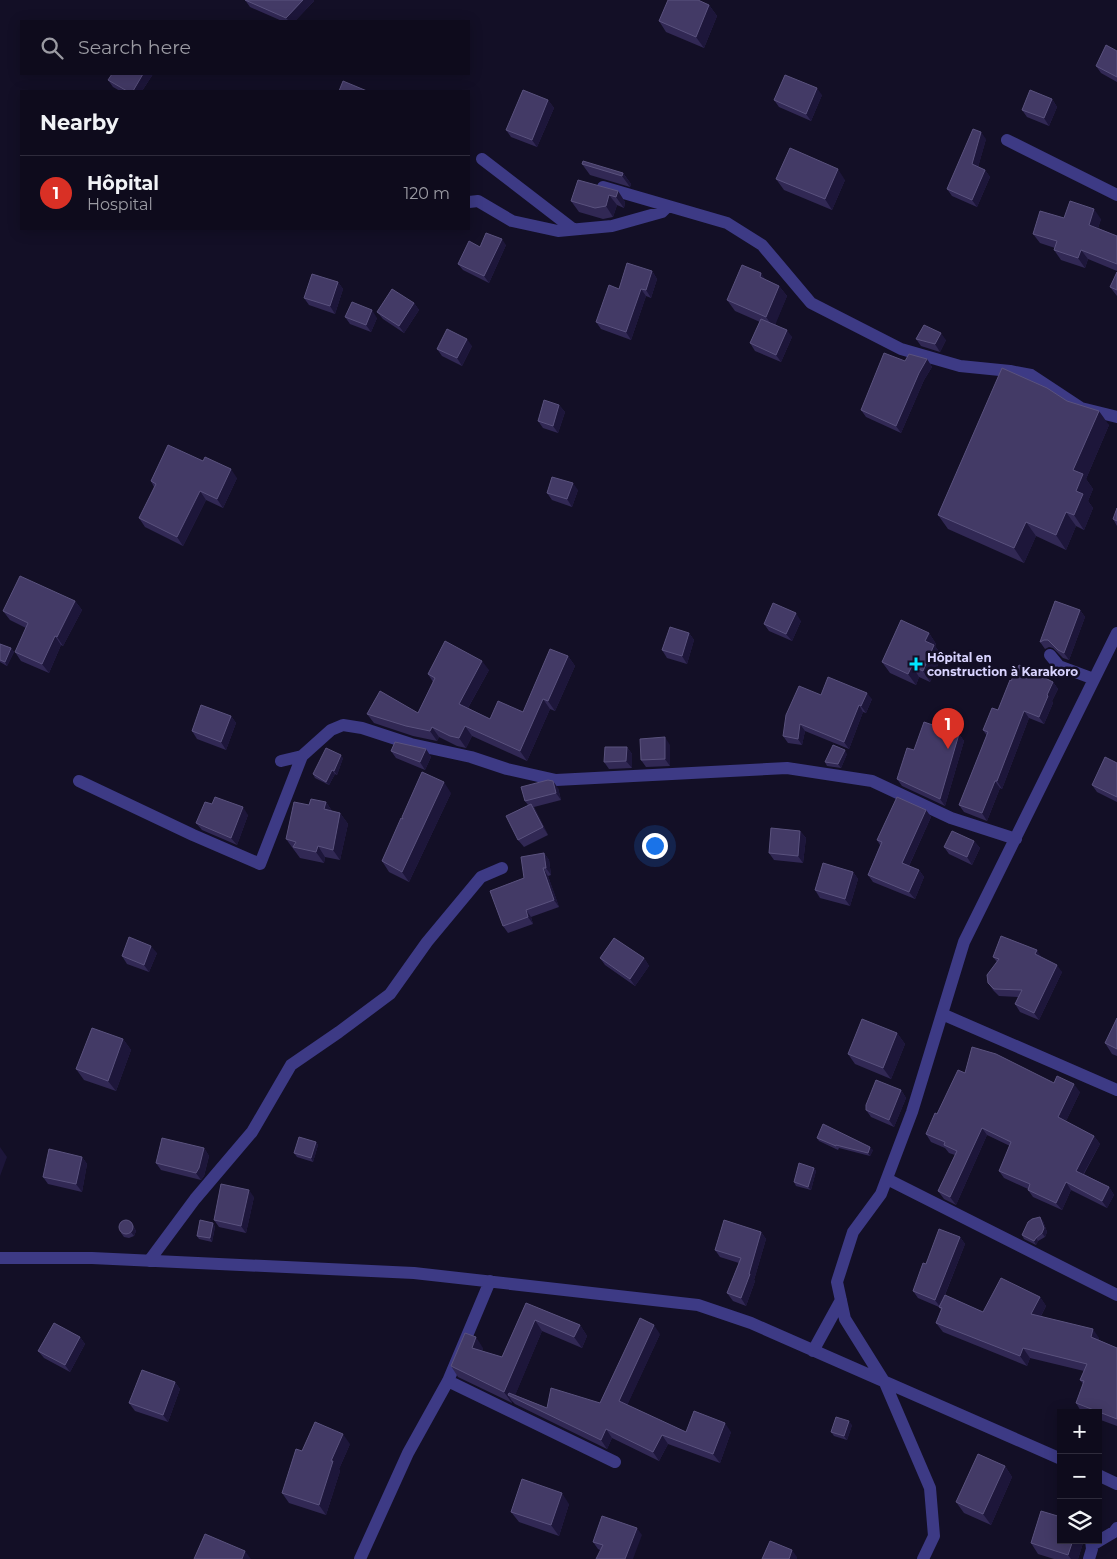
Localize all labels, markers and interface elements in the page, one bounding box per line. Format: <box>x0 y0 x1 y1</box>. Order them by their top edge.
search box <box>20 20 470 75</box>
icon: search <box>38 34 66 62</box>
text: Search here <box>78 36 191 59</box>
text: Nearby <box>40 110 119 135</box>
text: Hôpital <box>87 172 159 195</box>
text: 1 <box>53 184 59 203</box>
text: 120 m <box>403 184 450 203</box>
text: Hospital <box>87 195 153 214</box>
place label: Hôpital en construction à Karakoro <box>927 650 1078 679</box>
marker: Hôpital en construction à Karakoro <box>909 657 923 671</box>
pin: 1 <box>932 708 964 749</box>
your location <box>642 833 668 859</box>
map controls <box>1057 1409 1102 1544</box>
button: + <box>1057 1409 1102 1454</box>
button: − <box>1057 1454 1102 1499</box>
button: layers <box>1057 1499 1102 1544</box>

